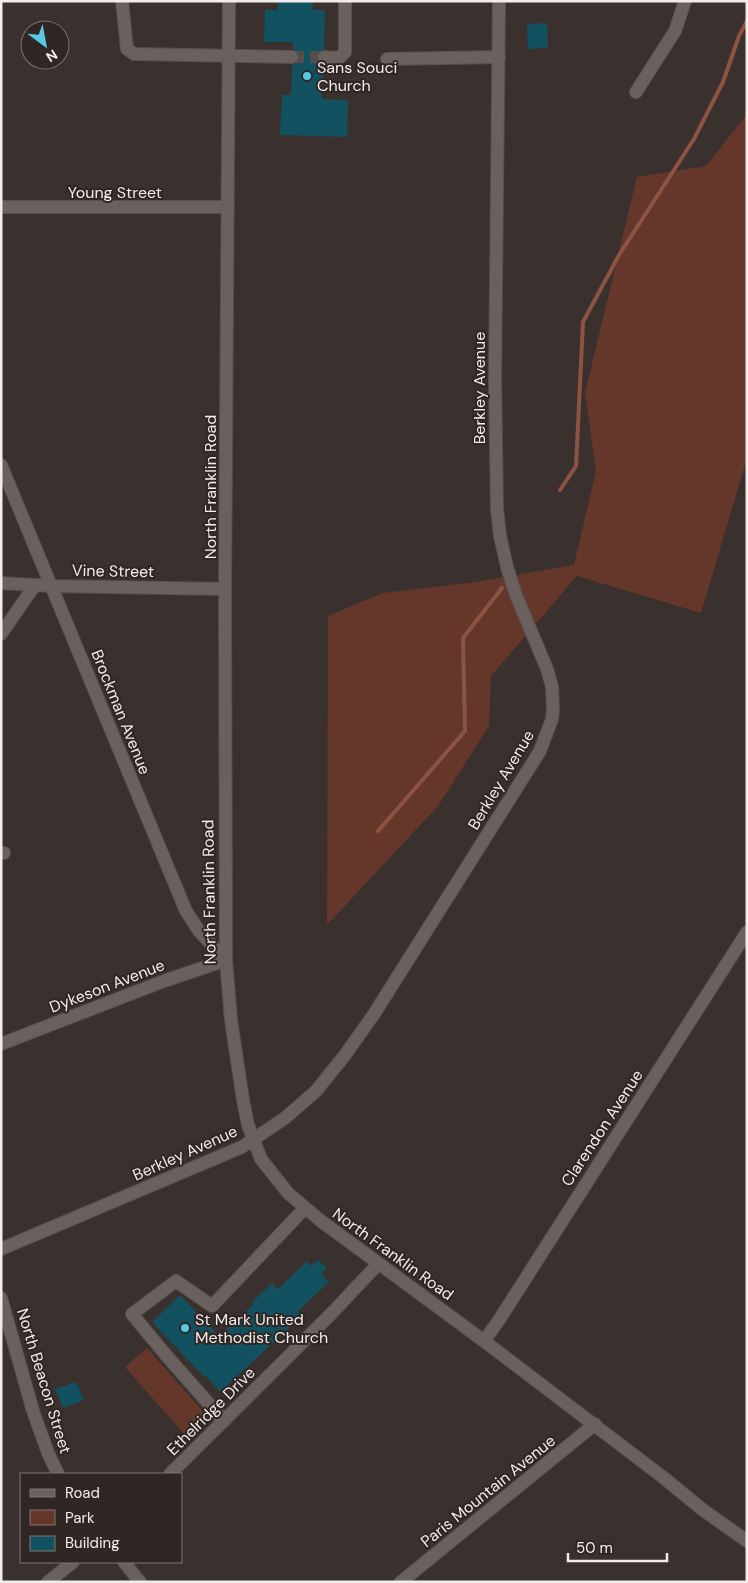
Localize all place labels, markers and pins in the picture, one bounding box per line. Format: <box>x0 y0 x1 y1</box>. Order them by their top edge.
place label: Sans Souci Church <box>317 57 397 96</box>
marker: Sans Souci Church <box>301 70 313 82</box>
place label: St Mark United Methodist Church <box>195 1309 328 1348</box>
marker: St Mark United Methodist Church <box>179 1322 191 1334</box>

